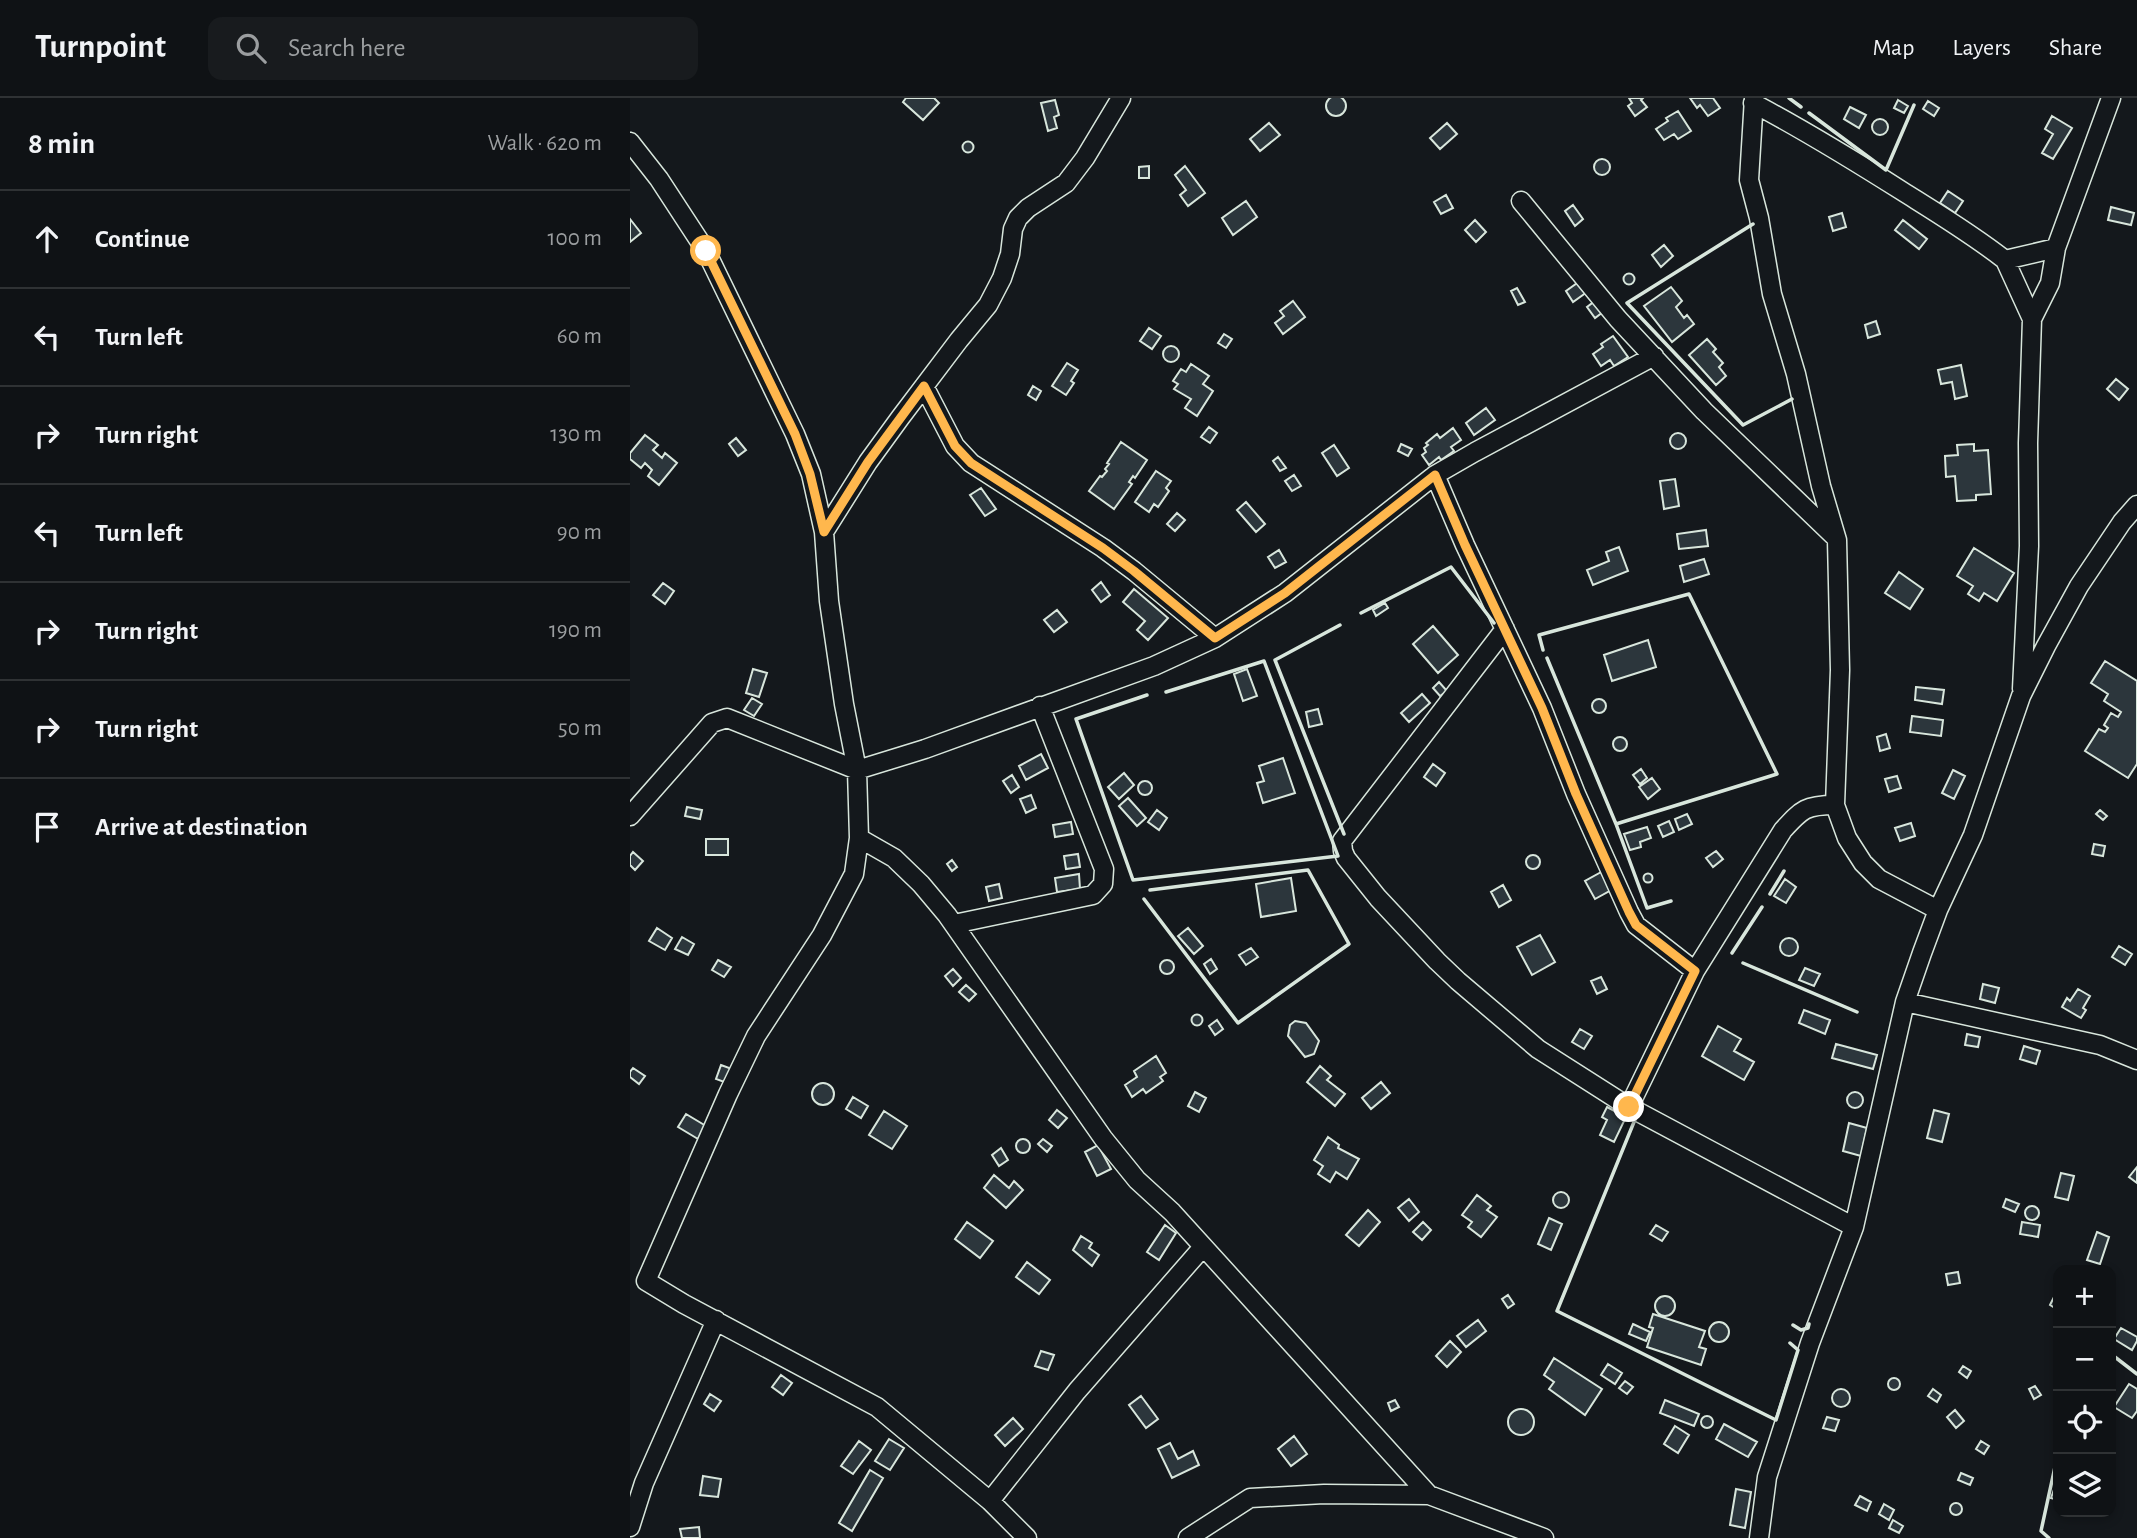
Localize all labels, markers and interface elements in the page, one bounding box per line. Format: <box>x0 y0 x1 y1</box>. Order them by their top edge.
search box <box>208 17 698 80</box>
icon: search <box>232 29 270 67</box>
text: Turnpoint <box>35 31 166 64</box>
text: Search here <box>288 35 406 61</box>
text: Map <box>1872 36 1914 60</box>
text: Layers <box>1952 36 2011 60</box>
text: Share <box>2049 36 2102 60</box>
text: 8 min <box>28 129 95 159</box>
text: Walk · 620 m <box>487 132 602 155</box>
icon: ahead <box>28 220 66 258</box>
text: Continue <box>95 226 190 252</box>
text: 100 m <box>548 227 602 250</box>
route start <box>690 235 721 266</box>
icon: left <box>28 318 66 356</box>
text: Turn left <box>95 324 183 350</box>
text: 60 m <box>557 325 602 348</box>
icon: right <box>28 416 66 454</box>
text: Turn right <box>95 422 198 448</box>
text: 130 m <box>550 423 602 446</box>
icon: left <box>28 514 66 552</box>
text: Turn left <box>95 520 183 546</box>
text: 90 m <box>557 521 602 544</box>
icon: right <box>28 612 66 650</box>
text: Turn right <box>95 618 198 644</box>
text: 190 m <box>549 619 602 642</box>
icon: right <box>28 710 66 748</box>
text: Turn right <box>95 716 198 742</box>
text: 50 m <box>558 717 602 740</box>
icon: arrive <box>28 808 66 846</box>
text: Arrive at destination <box>95 814 308 840</box>
route end <box>1613 1091 1644 1122</box>
map controls <box>2053 1265 2116 1517</box>
button: + <box>2053 1265 2116 1328</box>
button: − <box>2053 1328 2116 1391</box>
button: locate <box>2053 1391 2116 1454</box>
button: layers <box>2053 1454 2116 1517</box>

